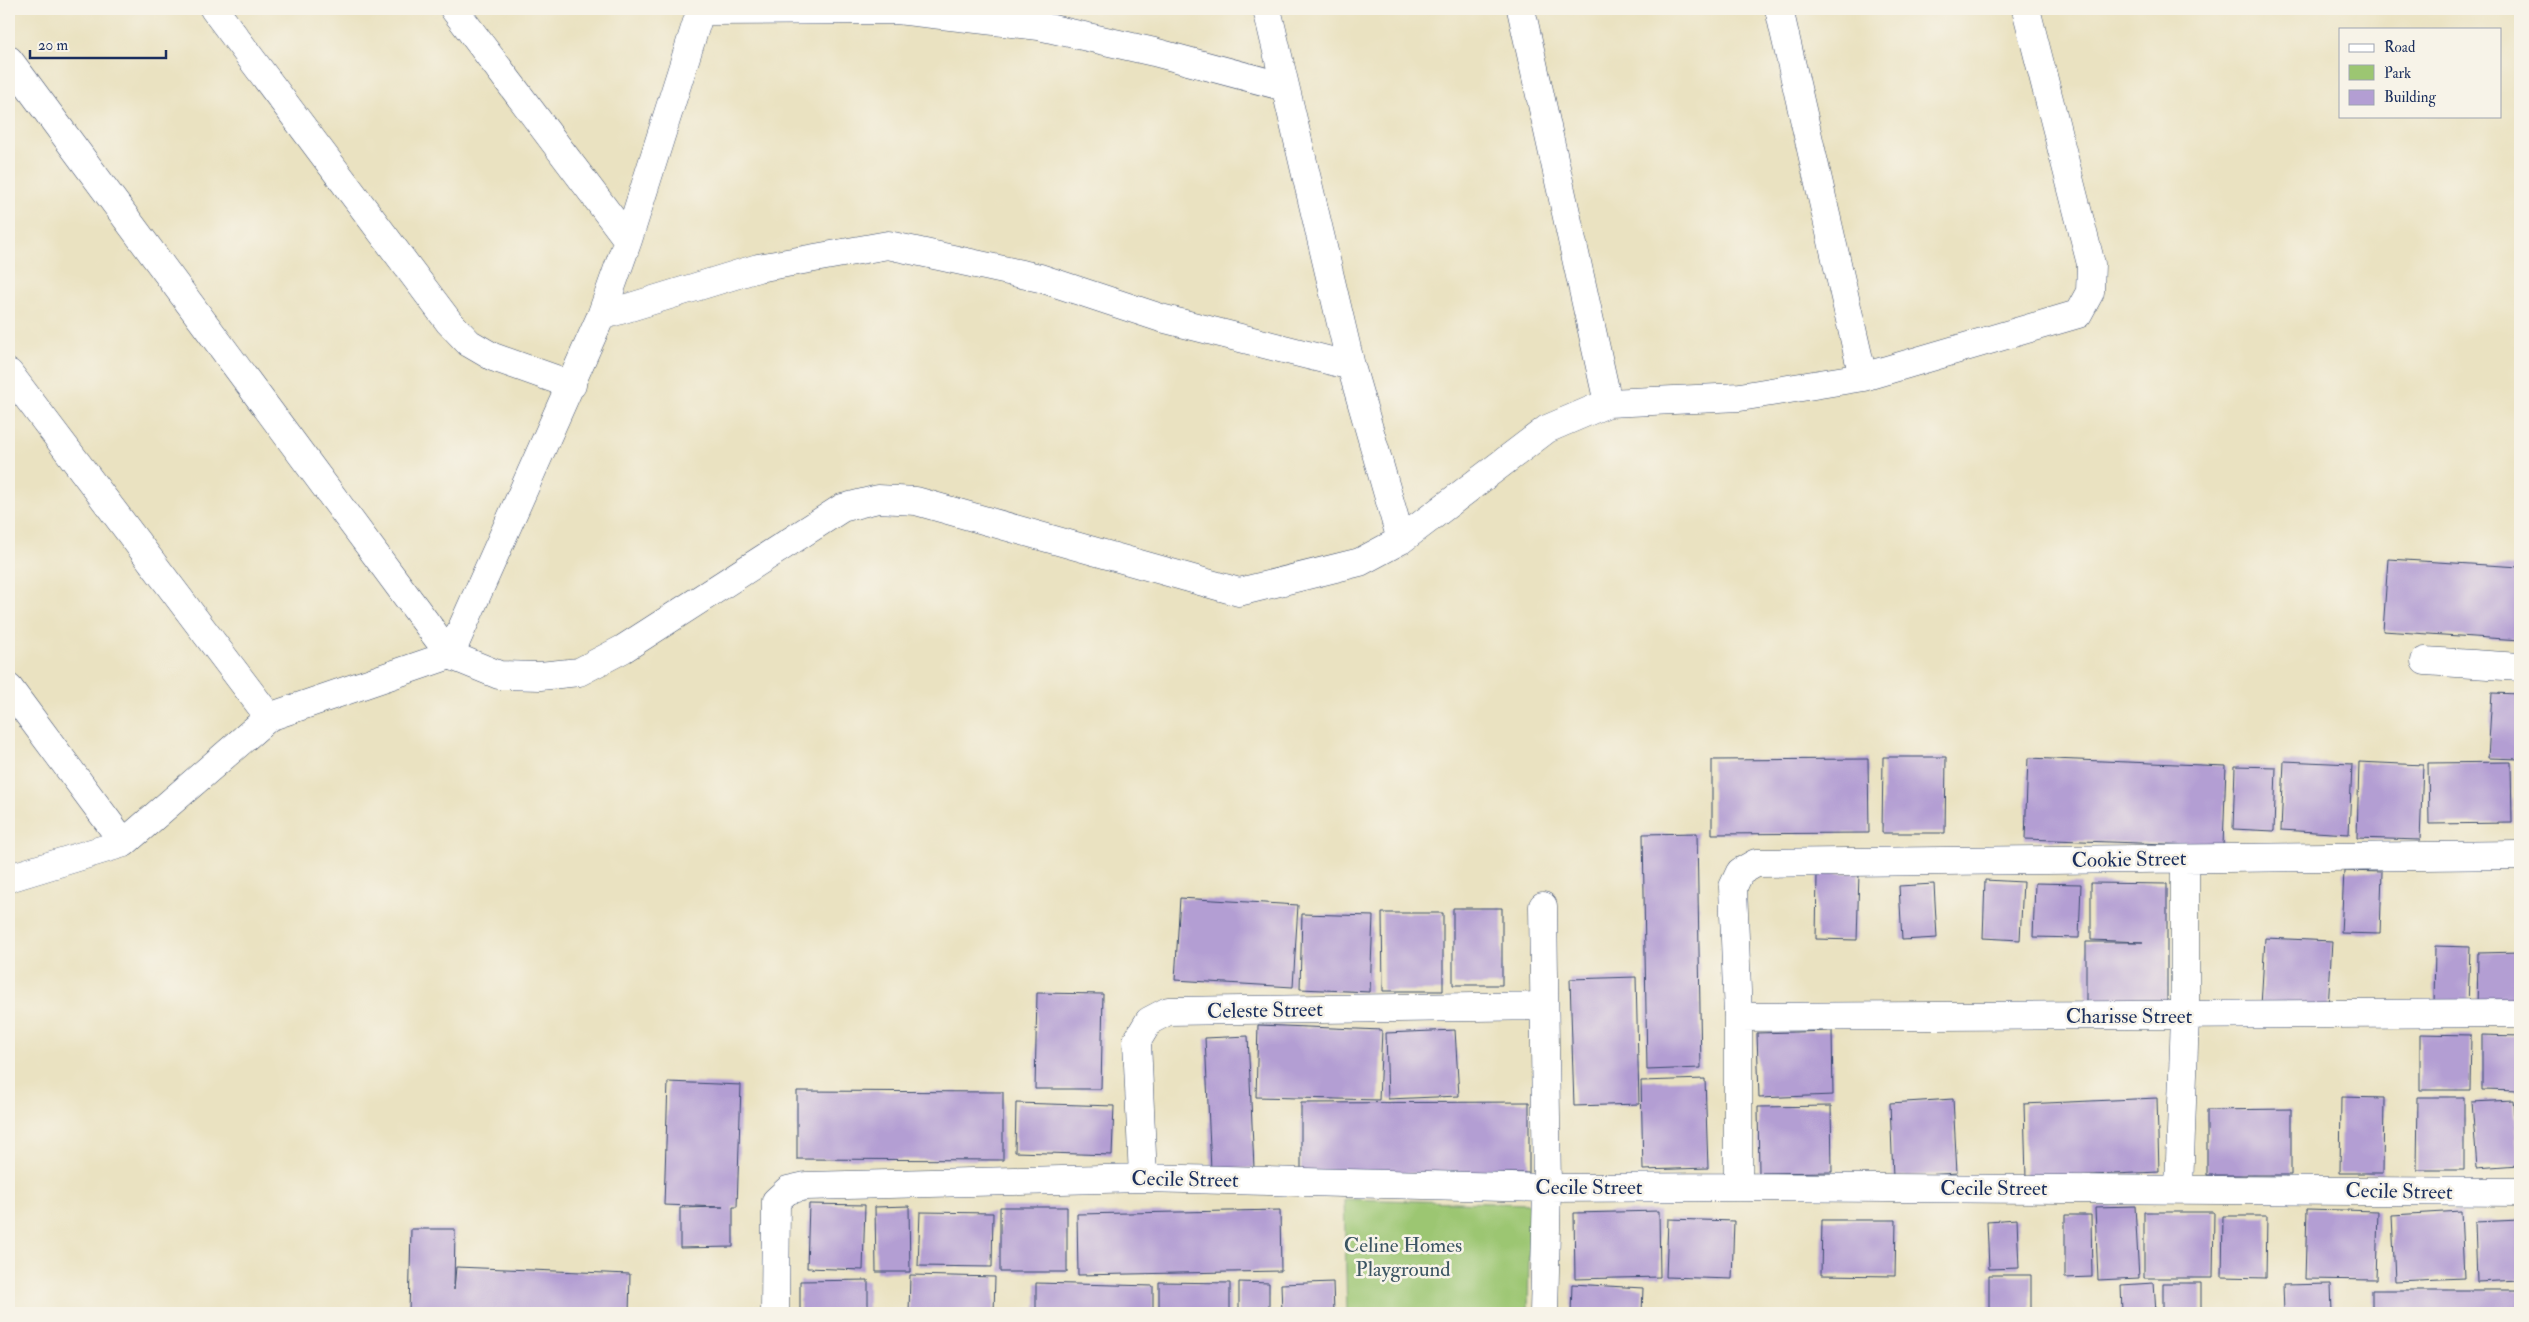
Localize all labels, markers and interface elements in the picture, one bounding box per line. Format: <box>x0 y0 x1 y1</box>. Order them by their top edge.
scale bar <box>30 28 166 60</box>
legend <box>2339 28 2502 118</box>
text: 20 m <box>38 36 68 55</box>
text: Road <box>2384 38 2416 57</box>
text: Park <box>2384 64 2411 83</box>
text: Building <box>2384 88 2436 107</box>
street label: Cookie Street <box>2071 845 2187 874</box>
street label: Celeste Street <box>1207 996 1323 1025</box>
street label: Charisse Street <box>2066 1003 2193 1030</box>
street label: Cecile Street <box>1131 1165 1239 1194</box>
street label: Cecile Street <box>1535 1174 1643 1201</box>
street label: Cecile Street <box>1940 1175 2048 1202</box>
street label: Cecile Street <box>2345 1177 2453 1206</box>
park label: Celine Homes Playground <box>1344 1232 1462 1283</box>

